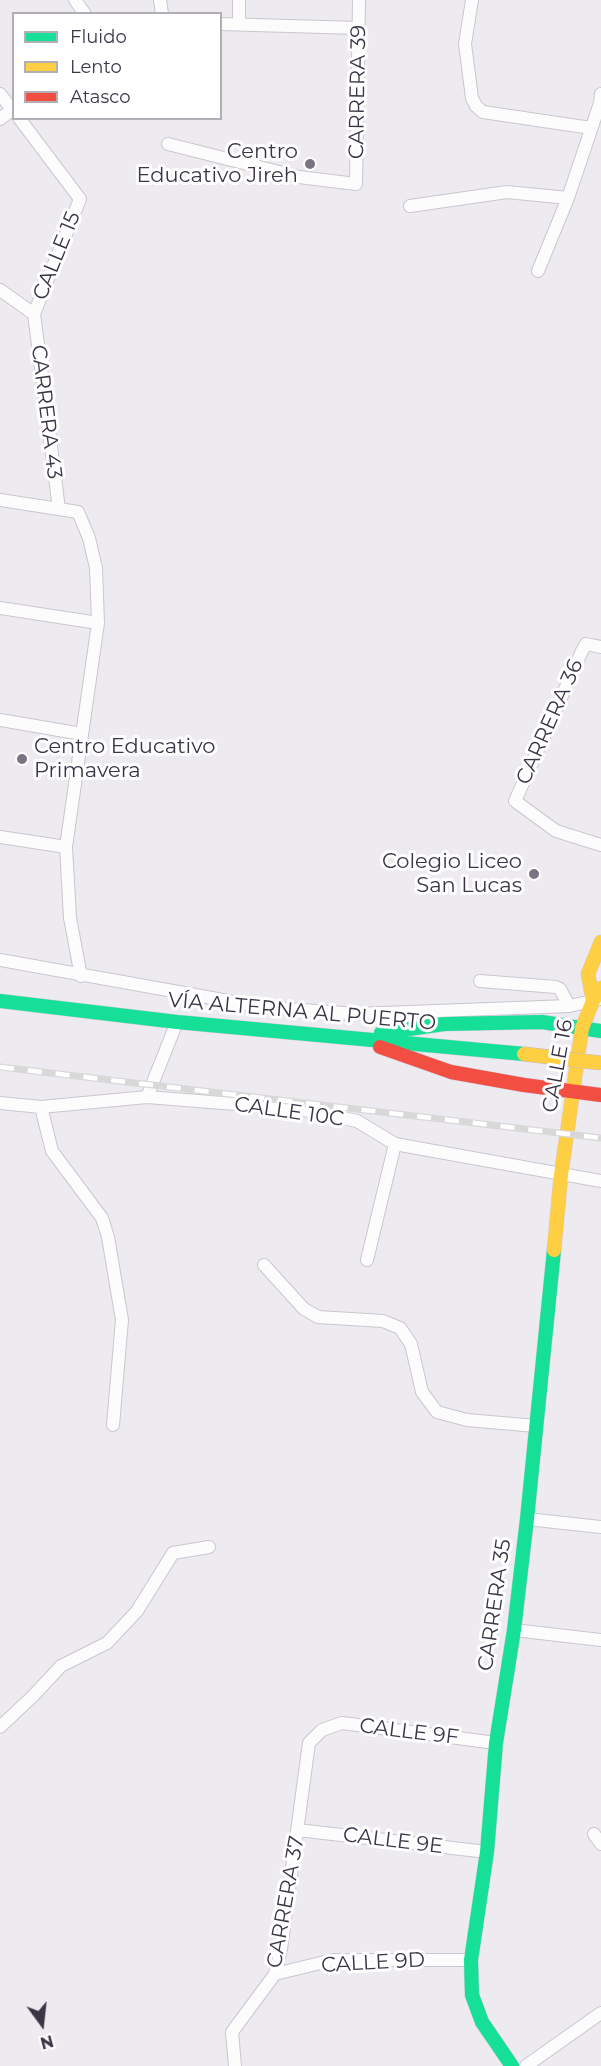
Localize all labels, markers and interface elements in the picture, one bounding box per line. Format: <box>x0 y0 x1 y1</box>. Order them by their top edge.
legend <box>12 12 222 120</box>
street label: CARRERA 39 <box>344 25 372 159</box>
text: Fluido <box>70 26 127 48</box>
text: Lento <box>70 56 122 78</box>
text: Atasco <box>70 86 130 108</box>
place label: Centro Educativo Jireh <box>136 139 298 189</box>
marker: Centro Educativo Jireh <box>303 157 317 171</box>
street label: CALLE 15 <box>28 208 86 304</box>
street label: CARRERA 43 <box>25 343 67 481</box>
street label: CARRERA 36 <box>511 656 589 788</box>
place label: Centro Educativo Primavera <box>34 734 215 784</box>
marker: Centro Educativo Primavera <box>15 752 29 766</box>
place label: Colegio Liceo San Lucas <box>382 849 522 899</box>
marker: Colegio Liceo San Lucas <box>527 867 541 881</box>
street label: VÍA ALTERNA AL PUERTO <box>167 988 437 1036</box>
street label: CALLE 16 <box>537 1017 579 1115</box>
street label: CALLE 10C <box>233 1092 345 1132</box>
street label: CARRERA 35 <box>473 1537 517 1673</box>
street label: CALLE 9F <box>358 1713 460 1751</box>
street label: CALLE 9E <box>341 1822 445 1860</box>
street label: CARRERA 37 <box>262 1834 310 1970</box>
street label: CALLE 9D <box>320 1948 426 1978</box>
north arrow <box>12 1994 72 2054</box>
text: N <box>38 2031 55 2053</box>

